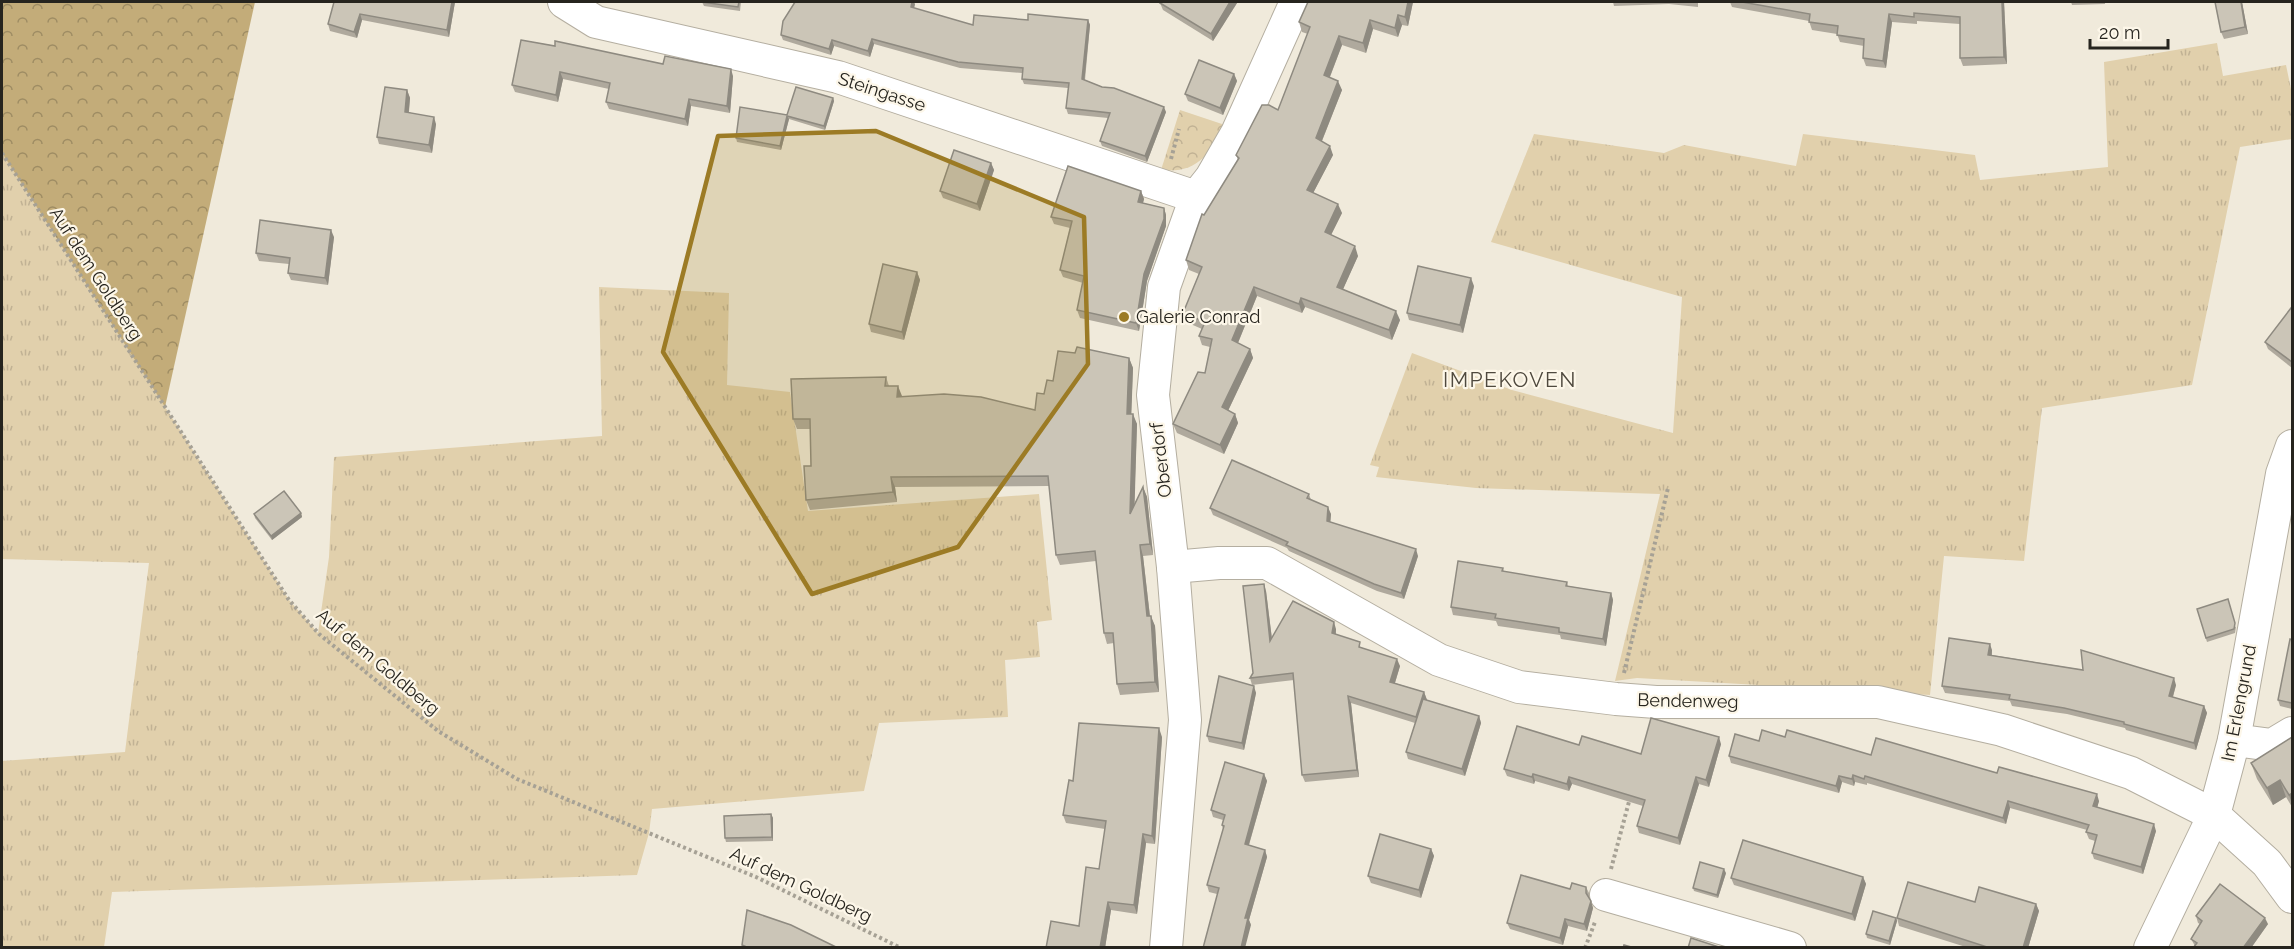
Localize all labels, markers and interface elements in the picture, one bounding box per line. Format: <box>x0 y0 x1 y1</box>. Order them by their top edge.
scale bar <box>2090 12 2168 50</box>
text: 20 m <box>2099 22 2141 43</box>
street label: Steingasse <box>836 68 929 116</box>
street label: Auf dem Goldberg <box>46 203 147 344</box>
place label: Galerie Conrad <box>1136 306 1260 327</box>
marker: Galerie Conrad <box>1117 310 1131 324</box>
district label: IMPEKOVEN <box>1443 367 1577 392</box>
street label: Oberdorf <box>1145 420 1176 499</box>
street label: Auf dem Goldberg <box>312 604 444 719</box>
street label: Im Erlengrund <box>2217 643 2260 763</box>
street label: Bendenweg <box>1637 689 1739 712</box>
street label: Auf dem Goldberg <box>727 842 876 927</box>

